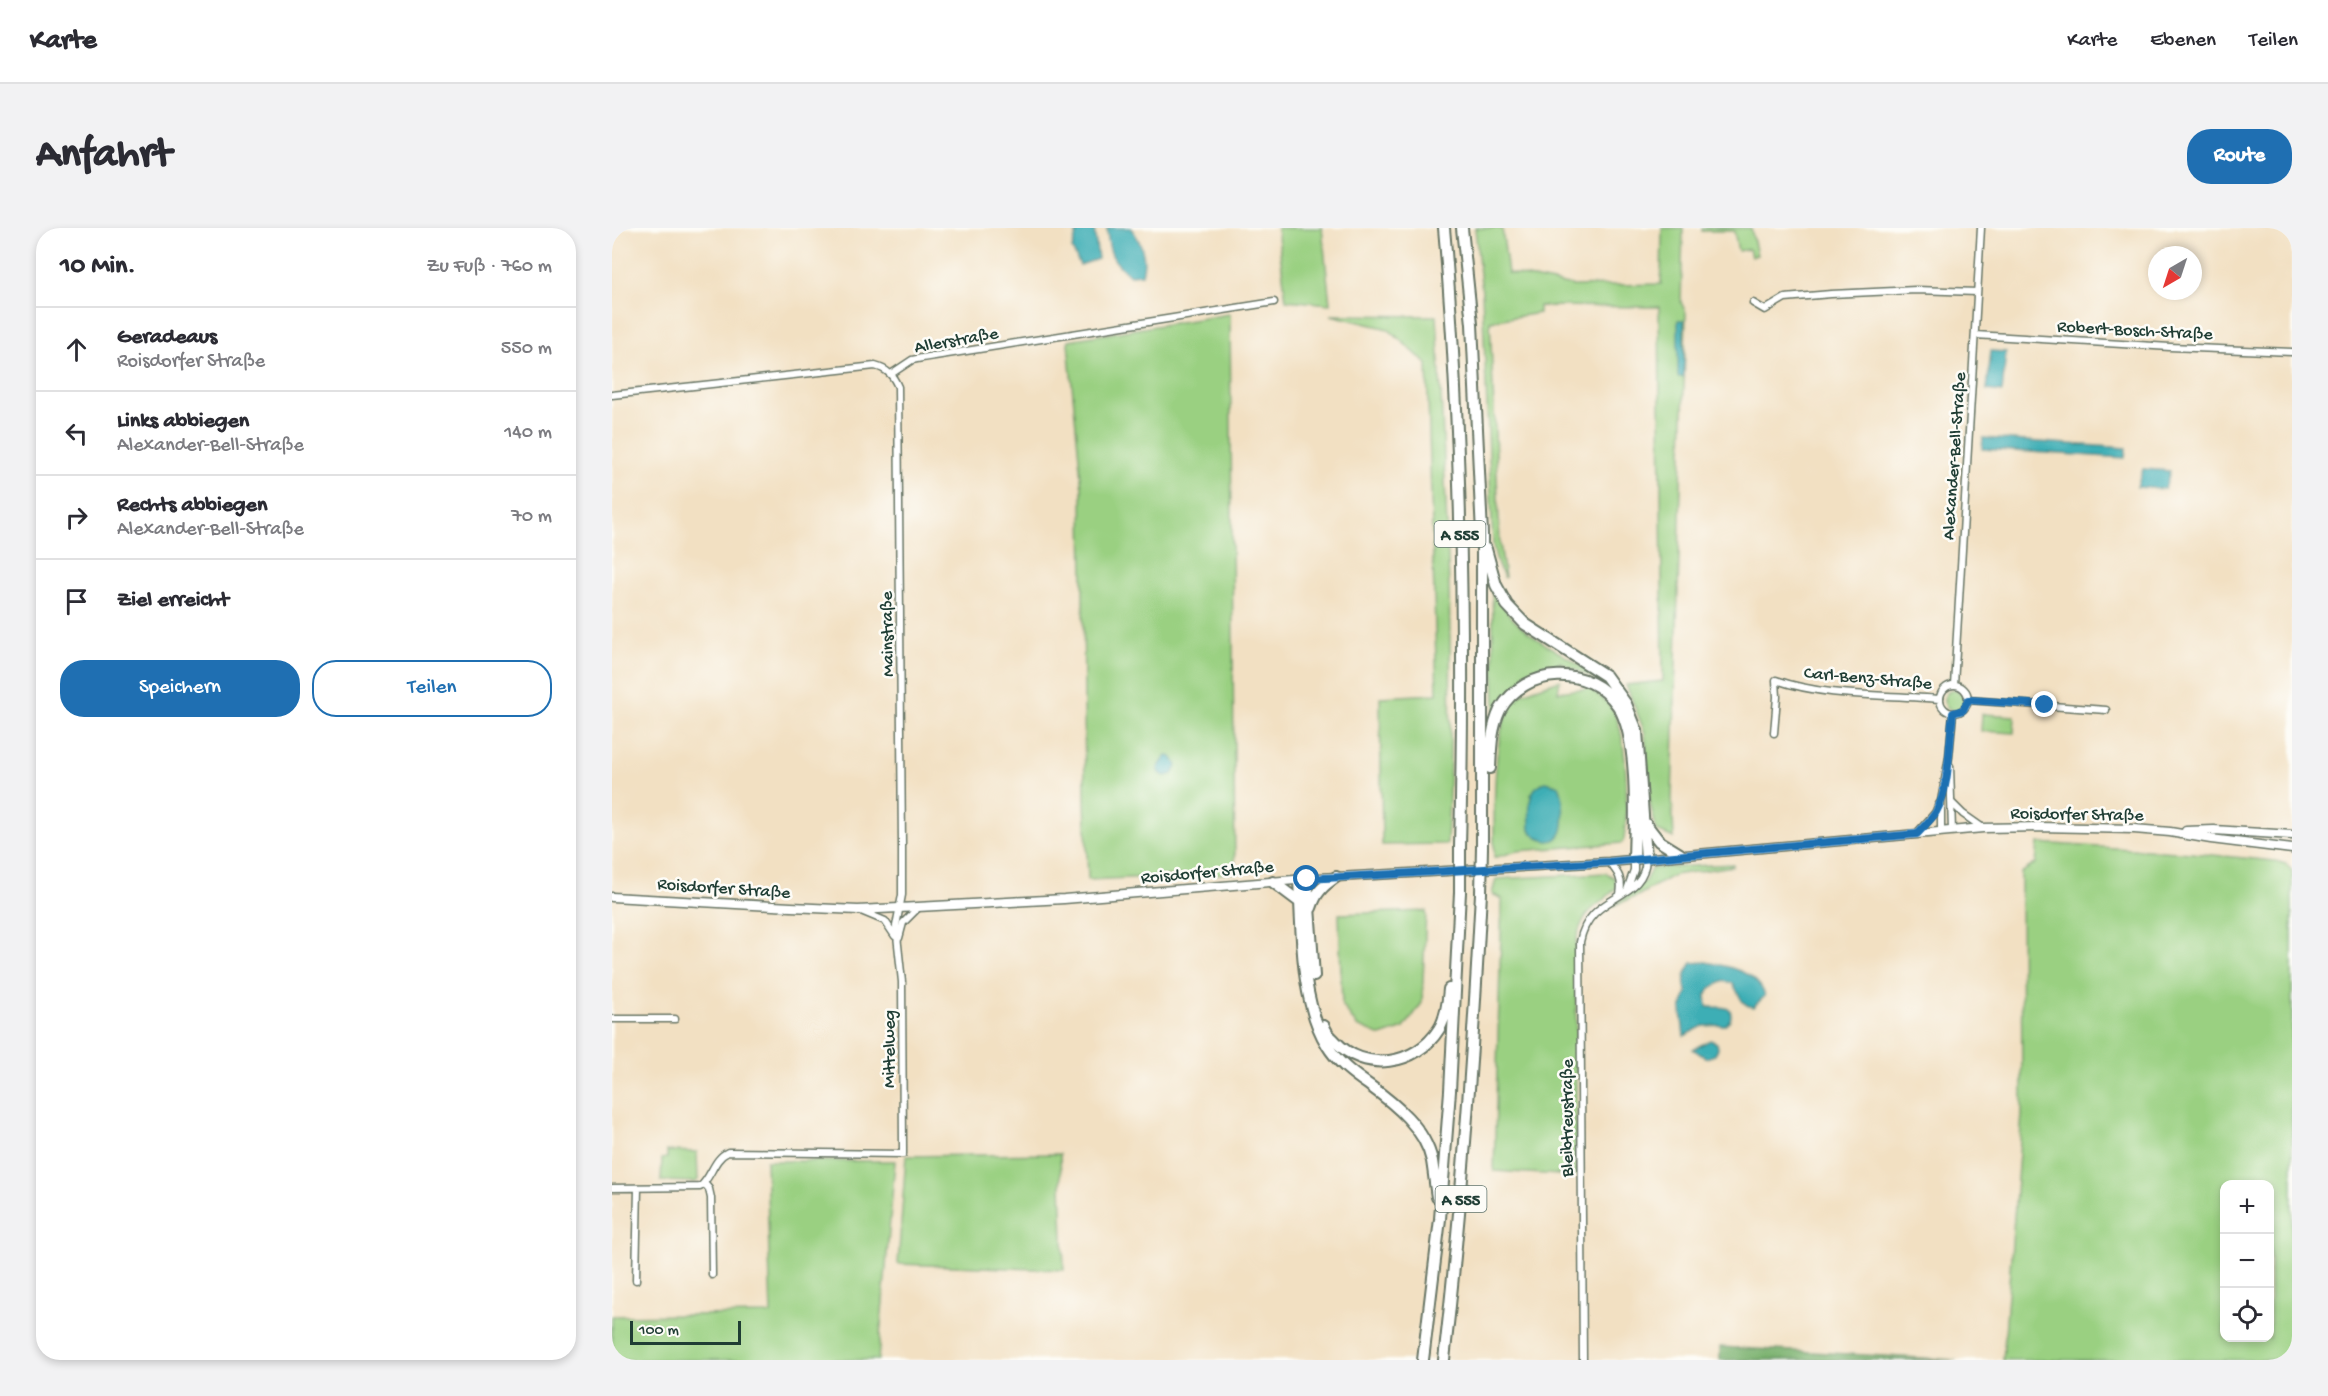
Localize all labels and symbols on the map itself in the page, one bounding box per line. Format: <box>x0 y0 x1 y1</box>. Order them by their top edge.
north arrow <box>2148 246 2202 300</box>
street label: Robert-Bosch-Straße <box>2057 317 2214 346</box>
street label: Allerstraße <box>913 324 1001 359</box>
street label: Alexander-Bell-Straße <box>1939 371 1972 541</box>
road number: A 555 <box>1434 521 1486 547</box>
street label: Mainstraße <box>877 590 900 677</box>
street label: Carl-Benz-Straße <box>1803 663 1933 696</box>
route end <box>2031 691 2057 717</box>
street label: Roisdorfer Straße <box>2010 804 2144 827</box>
street label: Roisdorfer Straße <box>1140 857 1275 890</box>
route start <box>1293 865 1319 891</box>
street label: Roisdorfer Straße <box>657 874 792 905</box>
street label: Mittelweg <box>880 1010 901 1088</box>
street label: Bleibtreustraße <box>1558 1058 1579 1178</box>
road number: A 555 <box>1436 1186 1486 1212</box>
scale bar <box>630 1318 741 1346</box>

